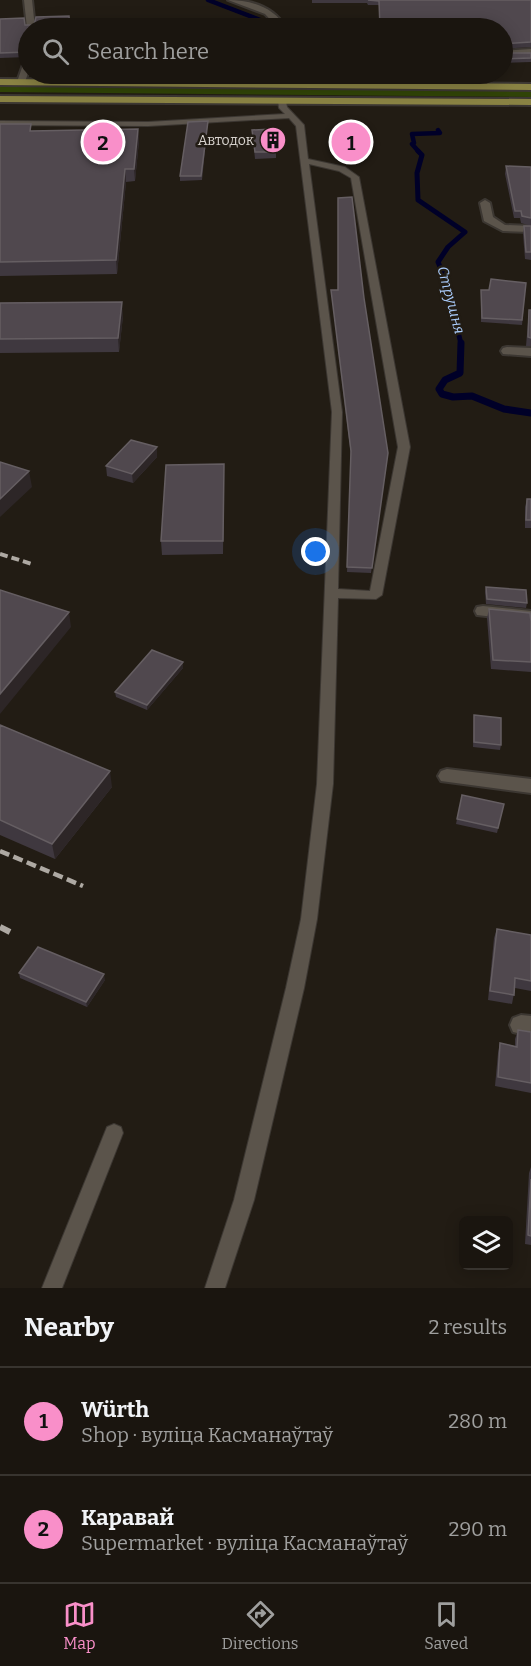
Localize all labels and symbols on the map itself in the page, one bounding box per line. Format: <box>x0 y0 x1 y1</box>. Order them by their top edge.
pin: 2 <box>84 120 122 164</box>
pin: 1 <box>332 120 370 164</box>
building icon: Автодок <box>258 125 288 155</box>
place label: Автодок <box>198 132 255 149</box>
water label: Струшня <box>433 264 469 336</box>
your location <box>301 537 330 566</box>

